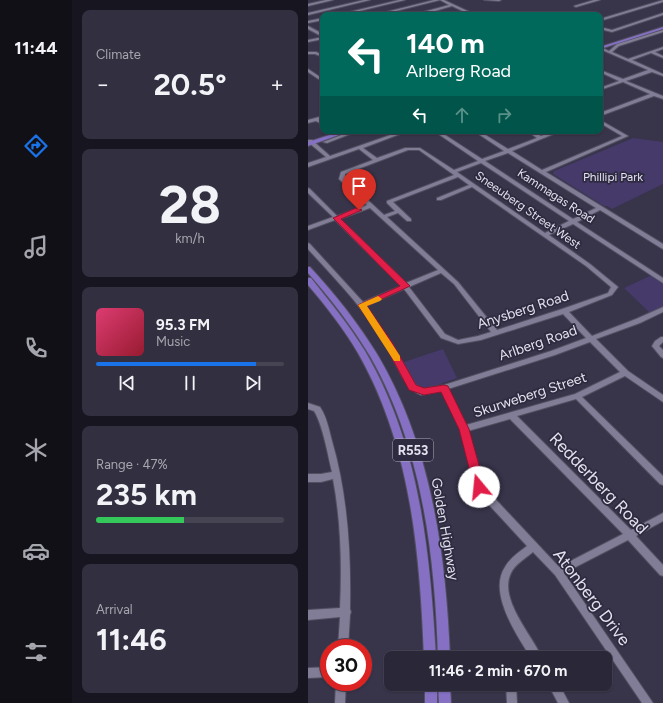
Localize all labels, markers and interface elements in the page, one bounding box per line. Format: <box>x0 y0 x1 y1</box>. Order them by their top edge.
text: 140 m <box>406 26 485 60</box>
icon: left <box>340 28 392 80</box>
text: 11:44 <box>14 37 58 59</box>
text: Climate <box>96 47 141 62</box>
text: Arlberg Road <box>406 60 511 82</box>
text: 20.5° <box>153 66 227 103</box>
text: − <box>96 71 110 98</box>
text: + <box>270 71 284 98</box>
icon: left <box>409 104 431 126</box>
icon: ahead <box>451 104 473 126</box>
icon: right <box>493 104 515 126</box>
icon: directions <box>22 132 50 160</box>
street label: Kammagas Road <box>515 166 597 226</box>
street label: Sneeuberg Street West <box>472 168 584 252</box>
pin <box>342 169 376 210</box>
park label: Phillipi Park <box>583 170 643 184</box>
text: 28 <box>159 174 221 236</box>
icon: arrive <box>348 175 370 197</box>
text: km/h <box>175 231 205 246</box>
icon: music <box>22 233 50 261</box>
street label: Anysberg Road <box>475 287 571 333</box>
text: 95.3 FM <box>156 316 210 334</box>
street label: Arlberg Road <box>497 322 579 364</box>
icon: phone <box>22 334 50 362</box>
text: Music <box>156 334 190 349</box>
street label: Skurweberg Street <box>471 369 589 421</box>
icon: previous <box>116 372 138 394</box>
icon: pause <box>179 372 201 394</box>
icon: next <box>242 372 264 394</box>
street label: Redderberg Road <box>546 428 652 538</box>
icon: climate <box>22 436 50 464</box>
road number: R553 <box>393 439 433 461</box>
text: Range · 47% <box>96 457 168 472</box>
position arrow <box>458 466 500 508</box>
text: 235 km <box>96 476 197 513</box>
street label: Golden Highway <box>428 476 462 582</box>
icon: car <box>22 537 50 565</box>
street label: Atonberg Drive <box>549 545 635 649</box>
text: Arrival <box>96 602 133 617</box>
text: 11:46 <box>96 621 167 658</box>
icon: filters <box>22 638 50 666</box>
speed limit sign: 30 <box>320 639 372 691</box>
text: 11:46 · 2 min · 670 m <box>429 662 567 680</box>

